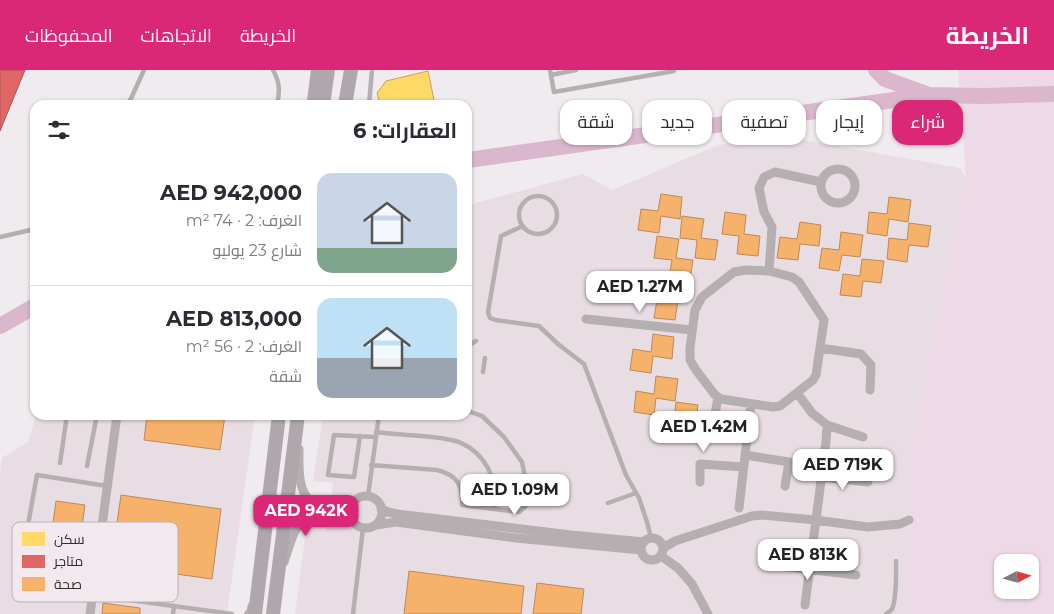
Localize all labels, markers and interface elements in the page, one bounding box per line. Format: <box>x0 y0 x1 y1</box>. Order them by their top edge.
text: الخريطة <box>946 21 1029 50</box>
text: المحفوظات <box>25 25 113 47</box>
text: الاتجاهات <box>141 25 212 47</box>
text: الخريطة <box>240 25 296 47</box>
chip: شقة <box>560 100 632 145</box>
chip: جديد <box>642 100 712 145</box>
chip: تصفية <box>722 100 806 145</box>
chip: إيجار <box>816 100 882 145</box>
chip: شراء <box>892 100 963 145</box>
icon: filters <box>45 116 73 144</box>
text: العقارات: 6 <box>353 118 457 143</box>
text: AED 942,000 <box>160 180 302 205</box>
icon: home <box>357 193 417 253</box>
text: الغرف: 2 · 74 m² <box>186 211 302 230</box>
text: شارع 23 يوليو <box>213 241 302 260</box>
pin: AED 1.27M <box>583 270 697 313</box>
text: AED 1.27M <box>597 277 683 296</box>
text: AED 813,000 <box>166 306 302 331</box>
icon: home <box>357 318 417 378</box>
text: الغرف: 2 · 56 m² <box>186 337 302 356</box>
text: شقة <box>269 367 302 386</box>
pin: AED 1.42M <box>647 410 761 453</box>
text: AED 1.42M <box>661 417 747 436</box>
pin: AED 719K <box>791 448 895 491</box>
text: AED 719K <box>803 455 883 474</box>
pin: AED 1.09M <box>458 474 572 516</box>
text: AED 1.09M <box>471 480 559 499</box>
pin: AED 942K <box>254 494 358 537</box>
text: AED 942K <box>264 501 348 520</box>
legend <box>12 522 178 602</box>
text: سكن <box>54 530 85 548</box>
pin: AED 813K <box>756 538 860 581</box>
text: AED 813K <box>769 545 847 564</box>
text: متاجر <box>53 552 83 570</box>
north arrow <box>994 554 1039 599</box>
map controls <box>994 554 1039 599</box>
text: صحة <box>54 575 82 593</box>

